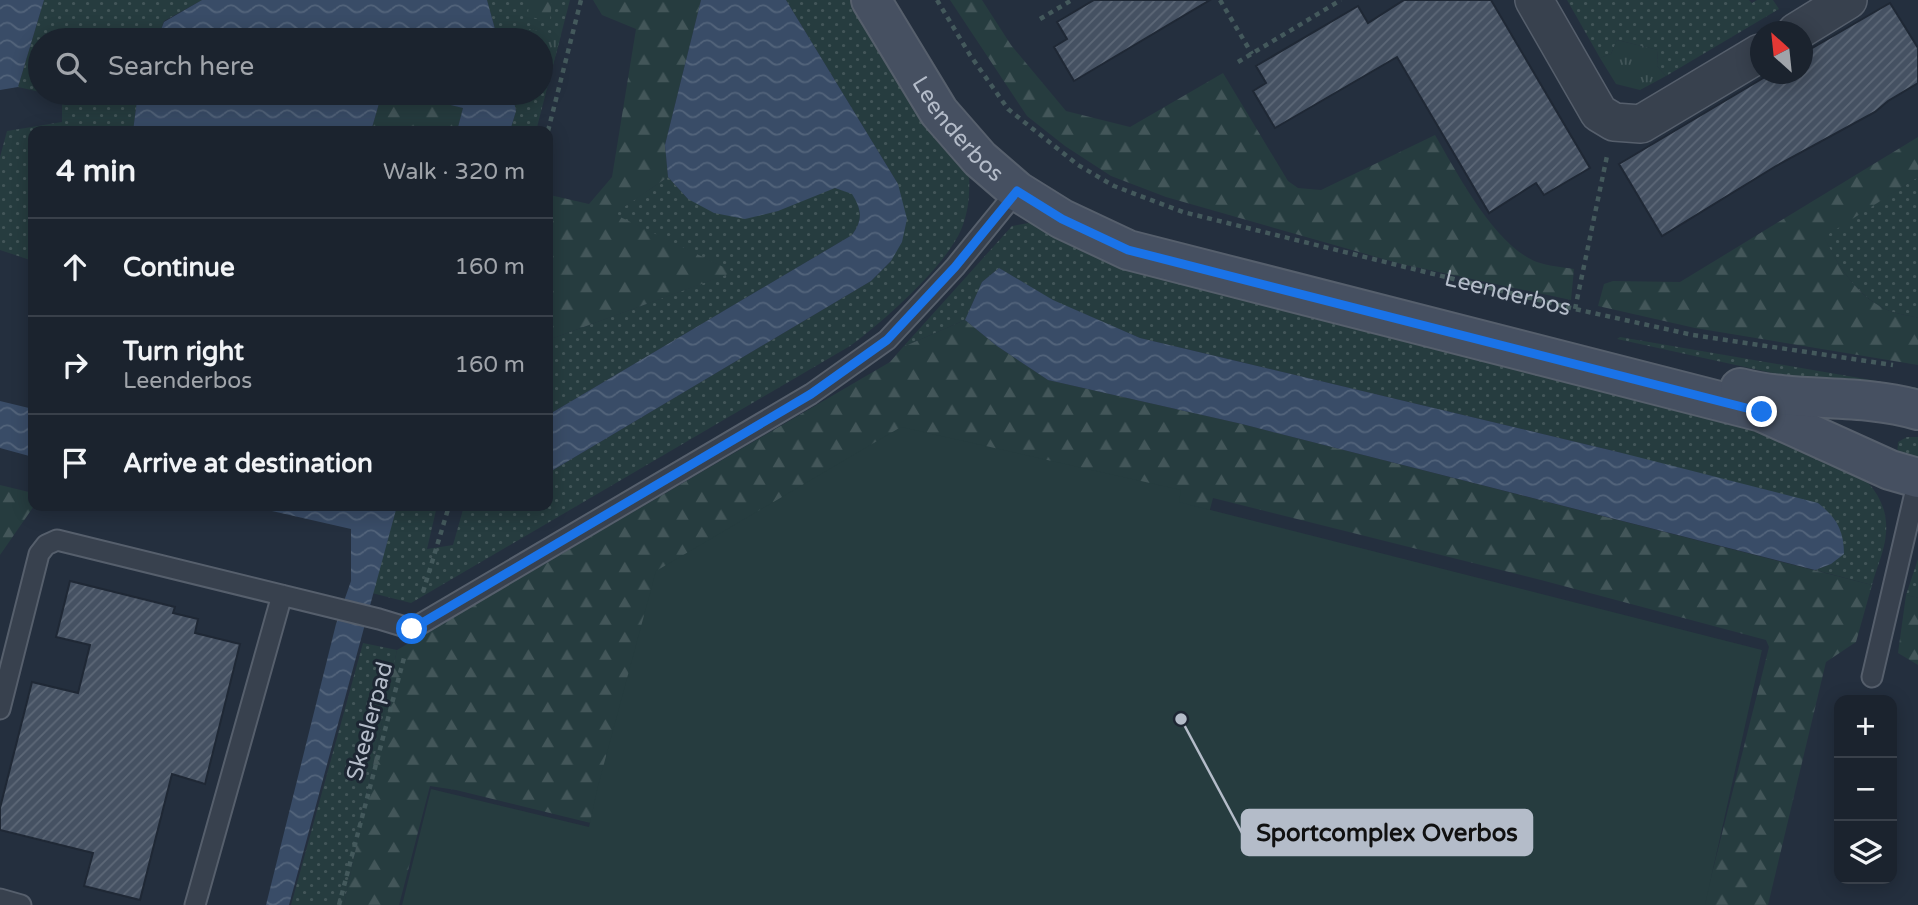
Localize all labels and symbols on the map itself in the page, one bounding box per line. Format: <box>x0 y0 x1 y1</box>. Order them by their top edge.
north arrow <box>1750 21 1813 84</box>
street label: Leenderbos <box>906 71 1009 188</box>
street label: Leenderbos <box>1442 264 1574 322</box>
route end <box>1746 396 1777 427</box>
route start <box>396 613 427 644</box>
street label: Skeelerpad <box>341 659 399 784</box>
callout: Sportcomplex Overbos <box>1242 810 1532 855</box>
text: Sportcomplex Overbos <box>1256 819 1518 848</box>

